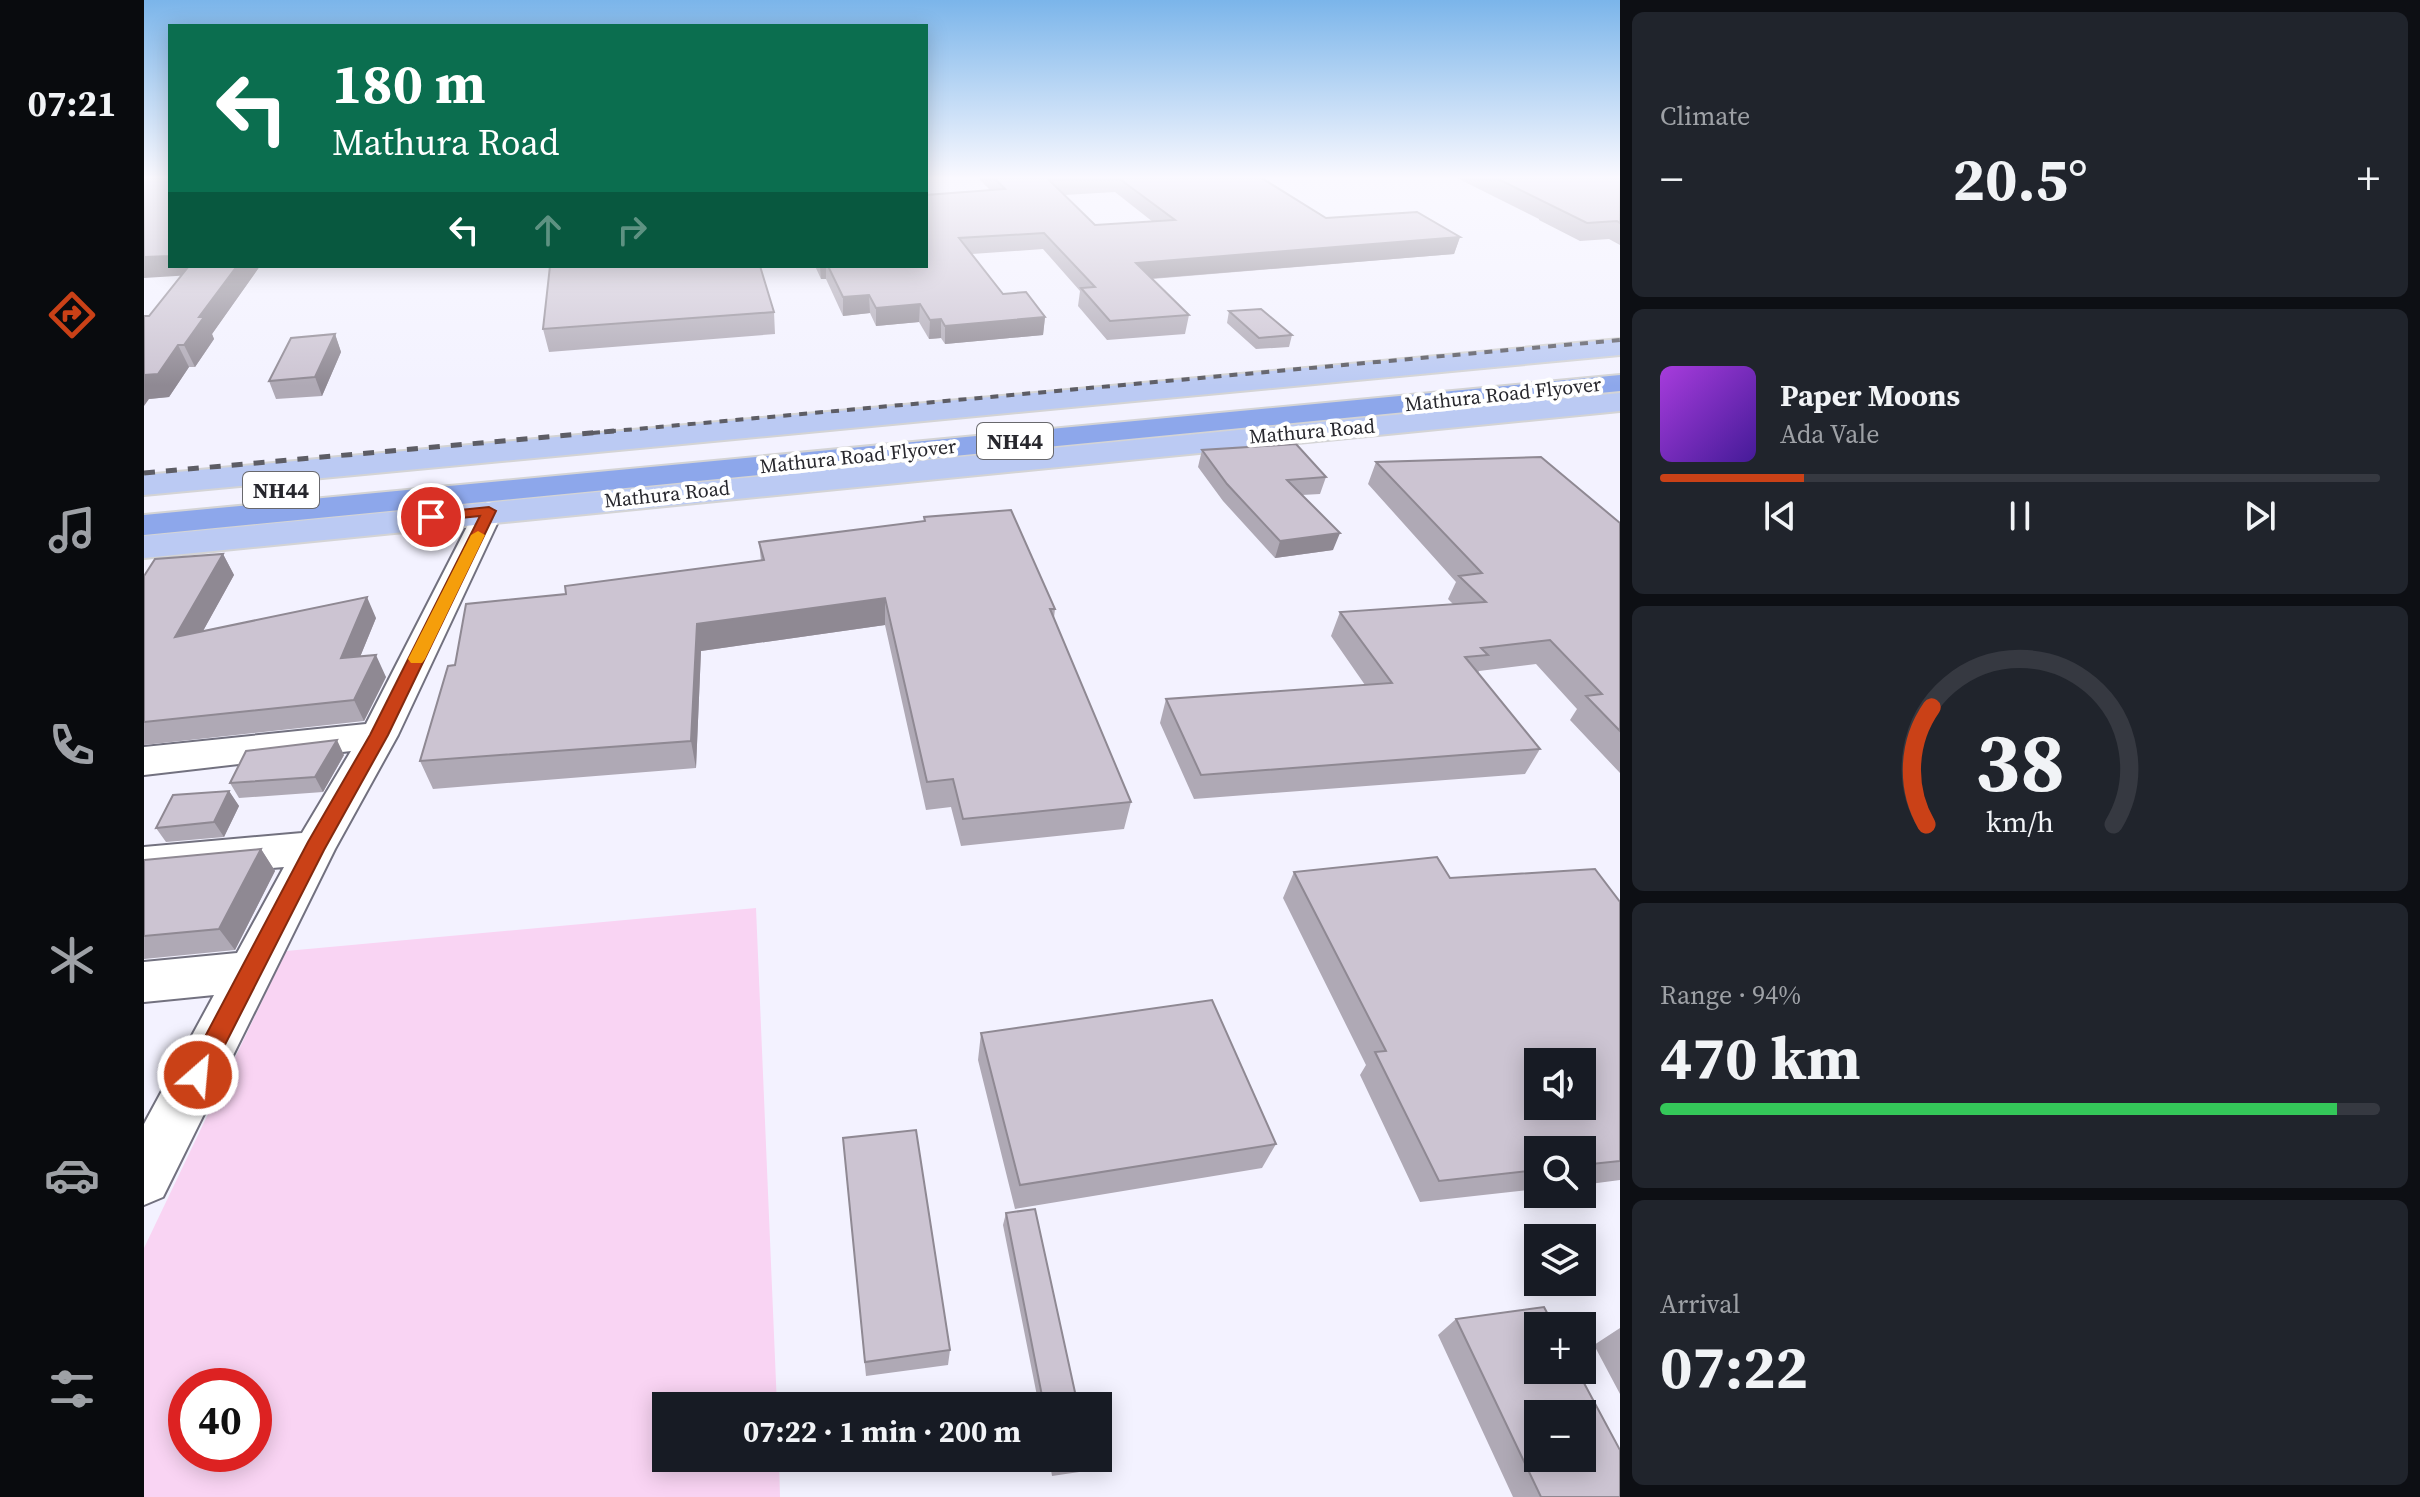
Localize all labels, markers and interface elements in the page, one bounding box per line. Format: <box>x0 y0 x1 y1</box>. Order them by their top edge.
text: 180 m <box>332 45 486 122</box>
icon: left <box>200 56 304 160</box>
text: 07:21 <box>28 79 116 128</box>
text: Climate <box>1660 98 1750 134</box>
text: Mathura Road <box>332 118 559 167</box>
text: 20.5° <box>1952 138 2088 220</box>
text: − <box>1660 148 1683 209</box>
text: + <box>2357 148 2380 209</box>
icon: left <box>442 208 486 252</box>
icon: ahead <box>526 208 570 252</box>
icon: right <box>610 208 654 252</box>
icon: directions <box>44 287 100 343</box>
street label: Mathura Road Flyover <box>1403 370 1603 418</box>
text: Paper Moons <box>1780 375 1960 416</box>
street label: Mathura Road <box>1248 411 1377 450</box>
text: Ada Vale <box>1780 416 1879 452</box>
road number: NH44 <box>977 423 1053 459</box>
street label: Mathura Road Flyover <box>758 432 958 480</box>
road number: NH44 <box>243 472 319 508</box>
street label: Mathura Road <box>603 473 732 515</box>
pin <box>397 483 465 551</box>
icon: previous <box>1758 494 1802 538</box>
icon: pause <box>1998 494 2042 538</box>
icon: next <box>2238 494 2282 538</box>
icon: arrive <box>409 495 453 539</box>
icon: music <box>44 502 100 558</box>
text: 38 <box>1975 704 2065 818</box>
icon: phone <box>44 717 100 773</box>
text: km/h <box>1986 802 2054 842</box>
icon: climate <box>44 932 100 988</box>
text: Range · 94% <box>1660 977 1801 1013</box>
text: 470 km <box>1660 1017 1861 1099</box>
position arrow <box>156 1033 240 1117</box>
map controls <box>1524 1048 1596 1472</box>
button: sound <box>1524 1048 1596 1120</box>
button: search <box>1524 1136 1596 1208</box>
icon: car <box>44 1147 100 1203</box>
button: layers <box>1524 1224 1596 1296</box>
text: Arrival <box>1660 1286 1740 1322</box>
button: + <box>1524 1312 1596 1384</box>
text: 07:22 <box>1660 1326 1808 1408</box>
icon: filters <box>44 1361 100 1417</box>
speed limit sign: 40 <box>168 1368 272 1472</box>
button: − <box>1524 1400 1596 1472</box>
text: 07:22 · 1 min · 200 m <box>743 1411 1021 1452</box>

